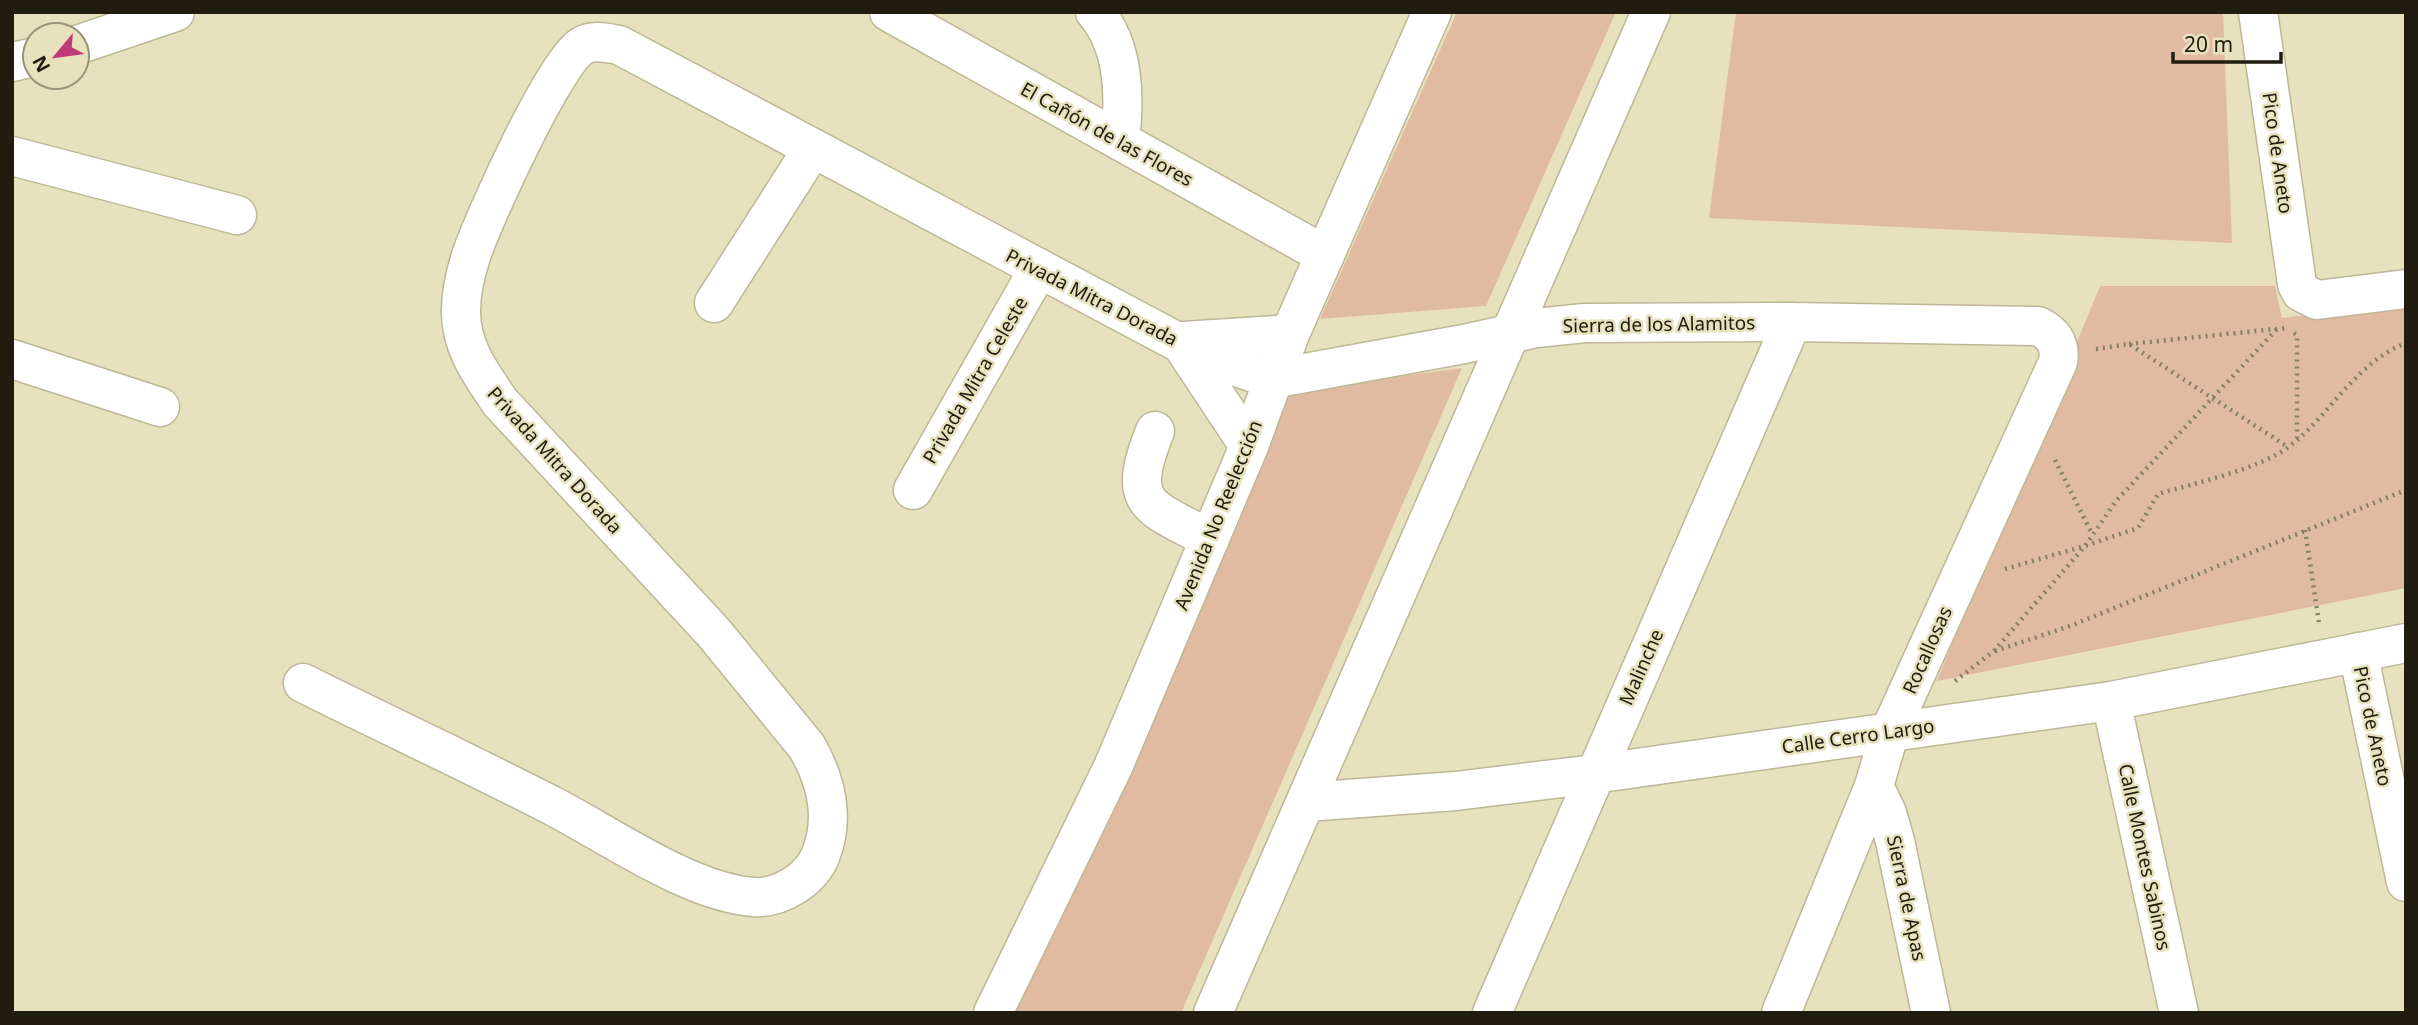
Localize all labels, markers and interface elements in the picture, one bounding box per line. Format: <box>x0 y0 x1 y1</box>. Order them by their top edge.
north arrow <box>21 21 91 91</box>
scale bar <box>2173 21 2282 65</box>
text: 20 m <box>2184 30 2233 58</box>
text: N <box>26 51 56 77</box>
street label: El Cañón de las Flores <box>1016 76 1198 192</box>
street label: Pico de Aneto <box>2257 91 2299 215</box>
street label: Privada Mitra Dorada <box>1002 242 1182 352</box>
street label: Privada Mitra Celeste <box>917 292 1033 468</box>
street label: Sierra de los Alamitos <box>1562 309 1756 339</box>
street label: Privada Mitra Dorada <box>482 381 628 539</box>
street label: Avenida No Reelección <box>1168 416 1268 614</box>
street label: Rocallosas <box>1896 602 1958 698</box>
street label: Malinche <box>1613 625 1669 709</box>
street label: Pico de Aneto <box>2348 664 2398 788</box>
street label: Calle Cerro Largo <box>1780 712 1936 760</box>
street label: Calle Montes Sabinos <box>2113 761 2177 953</box>
street label: Sierra de Apas <box>1881 833 1933 963</box>

